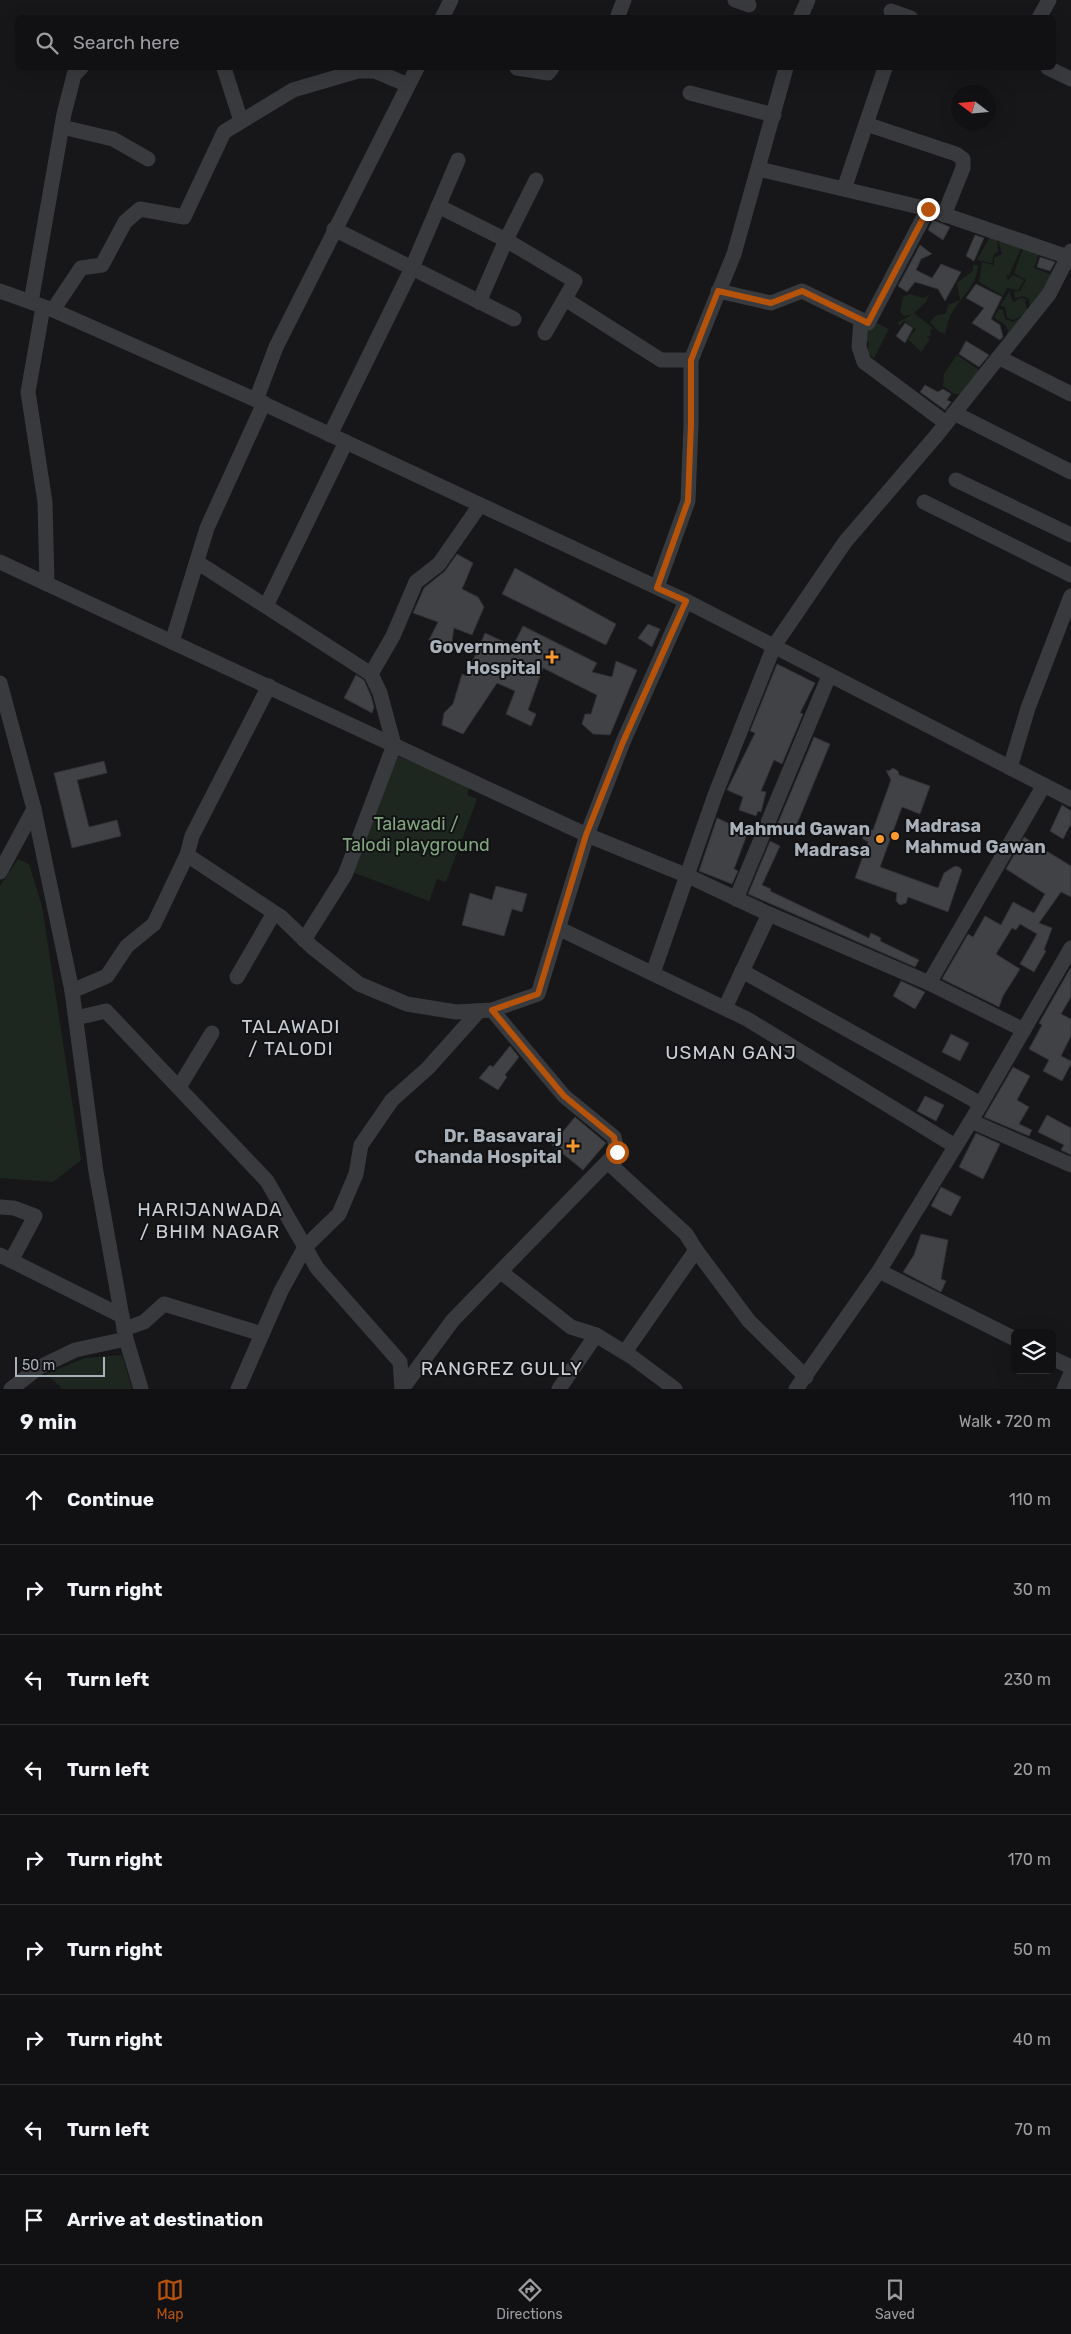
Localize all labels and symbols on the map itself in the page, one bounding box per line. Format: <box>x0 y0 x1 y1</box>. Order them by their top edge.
north arrow <box>951 85 996 130</box>
route end <box>917 198 940 221</box>
place label: Government Hospital <box>430 636 541 679</box>
marker: Government Hospital <box>545 650 559 664</box>
park label: Talawadi / Talodi playground <box>342 813 490 856</box>
place label: Madrasa Mahmud Gawan <box>905 815 1046 858</box>
place label: Mahmud Gawan Madrasa <box>729 818 870 861</box>
marker: Madrasa Mahmud Gawan <box>889 830 901 842</box>
marker: Mahmud Gawan Madrasa <box>874 833 886 845</box>
district label: TALAWADI / TALODI <box>242 1015 340 1060</box>
district label: USMAN GANJ <box>665 1041 797 1064</box>
place label: Dr. Basavaraj Chanda Hospital <box>415 1125 562 1168</box>
marker: Dr. Basavaraj Chanda Hospital <box>566 1139 580 1153</box>
route start <box>606 1141 629 1164</box>
district label: HARIJANWADA / BHIM NAGAR <box>137 1198 283 1243</box>
scale bar <box>15 1354 105 1377</box>
district label: RANGREZ GULLY <box>421 1357 583 1380</box>

